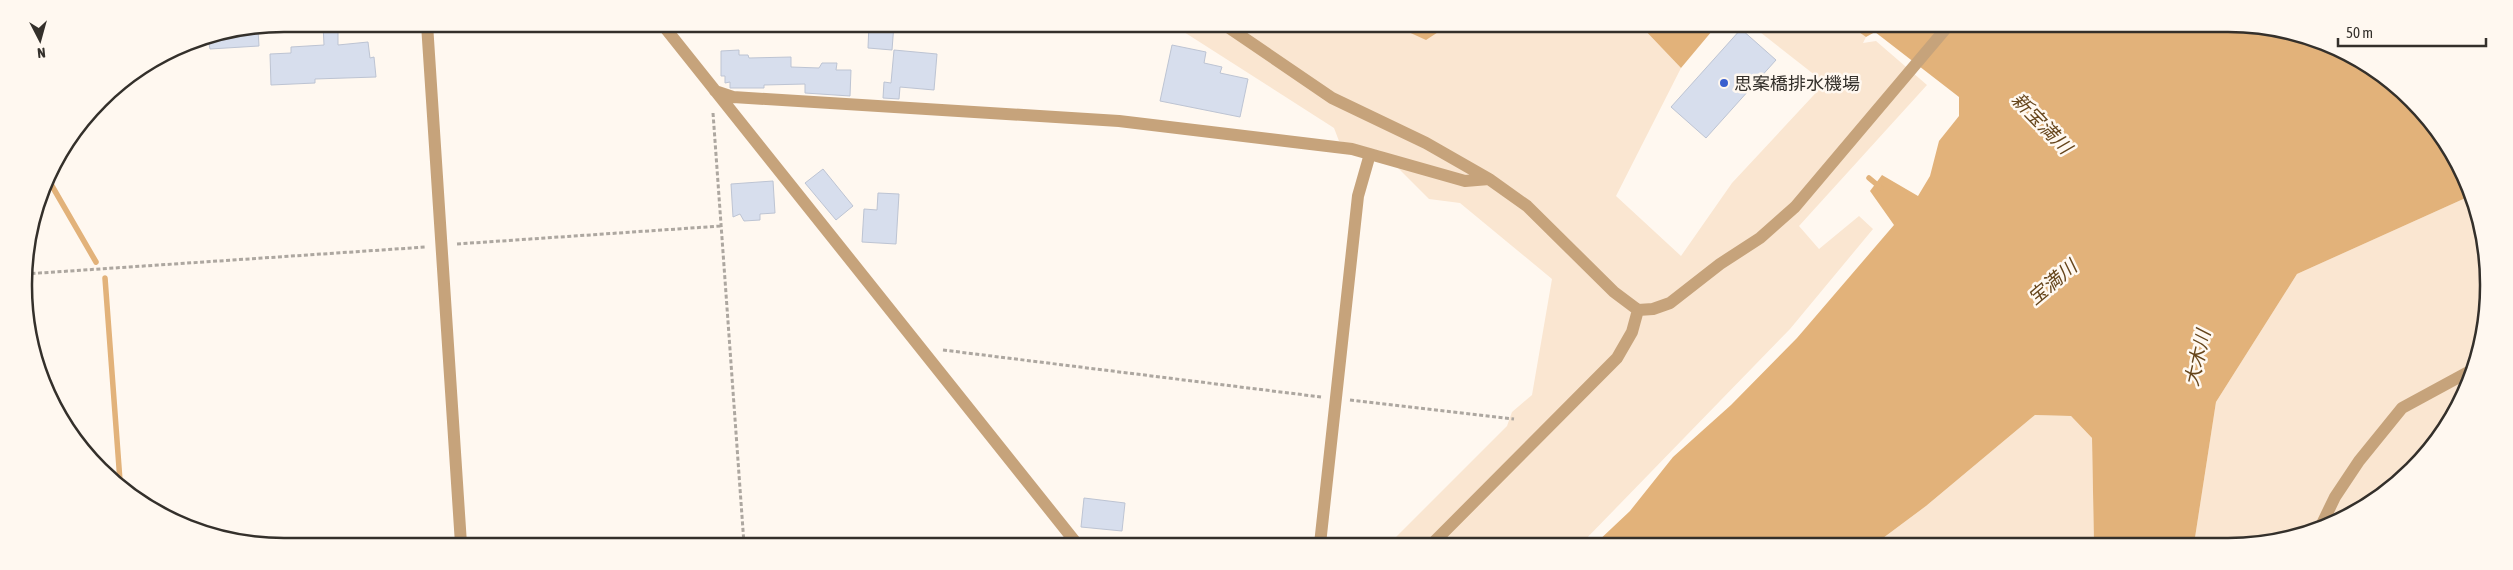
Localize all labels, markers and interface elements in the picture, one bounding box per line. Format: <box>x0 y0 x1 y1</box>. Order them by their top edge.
north arrow <box>15 15 65 65</box>
scale bar <box>2338 15 2486 47</box>
text: 50 m <box>2346 24 2373 41</box>
text: N <box>36 45 46 61</box>
place label: 思案橋排水機場 <box>1734 73 1860 94</box>
marker: 思案橋排水機場 <box>1718 77 1730 89</box>
water label: 新宝満川 <box>2008 88 2078 159</box>
water label: 宝満川 <box>2023 254 2082 309</box>
water label: 大木川 <box>2180 326 2215 388</box>

